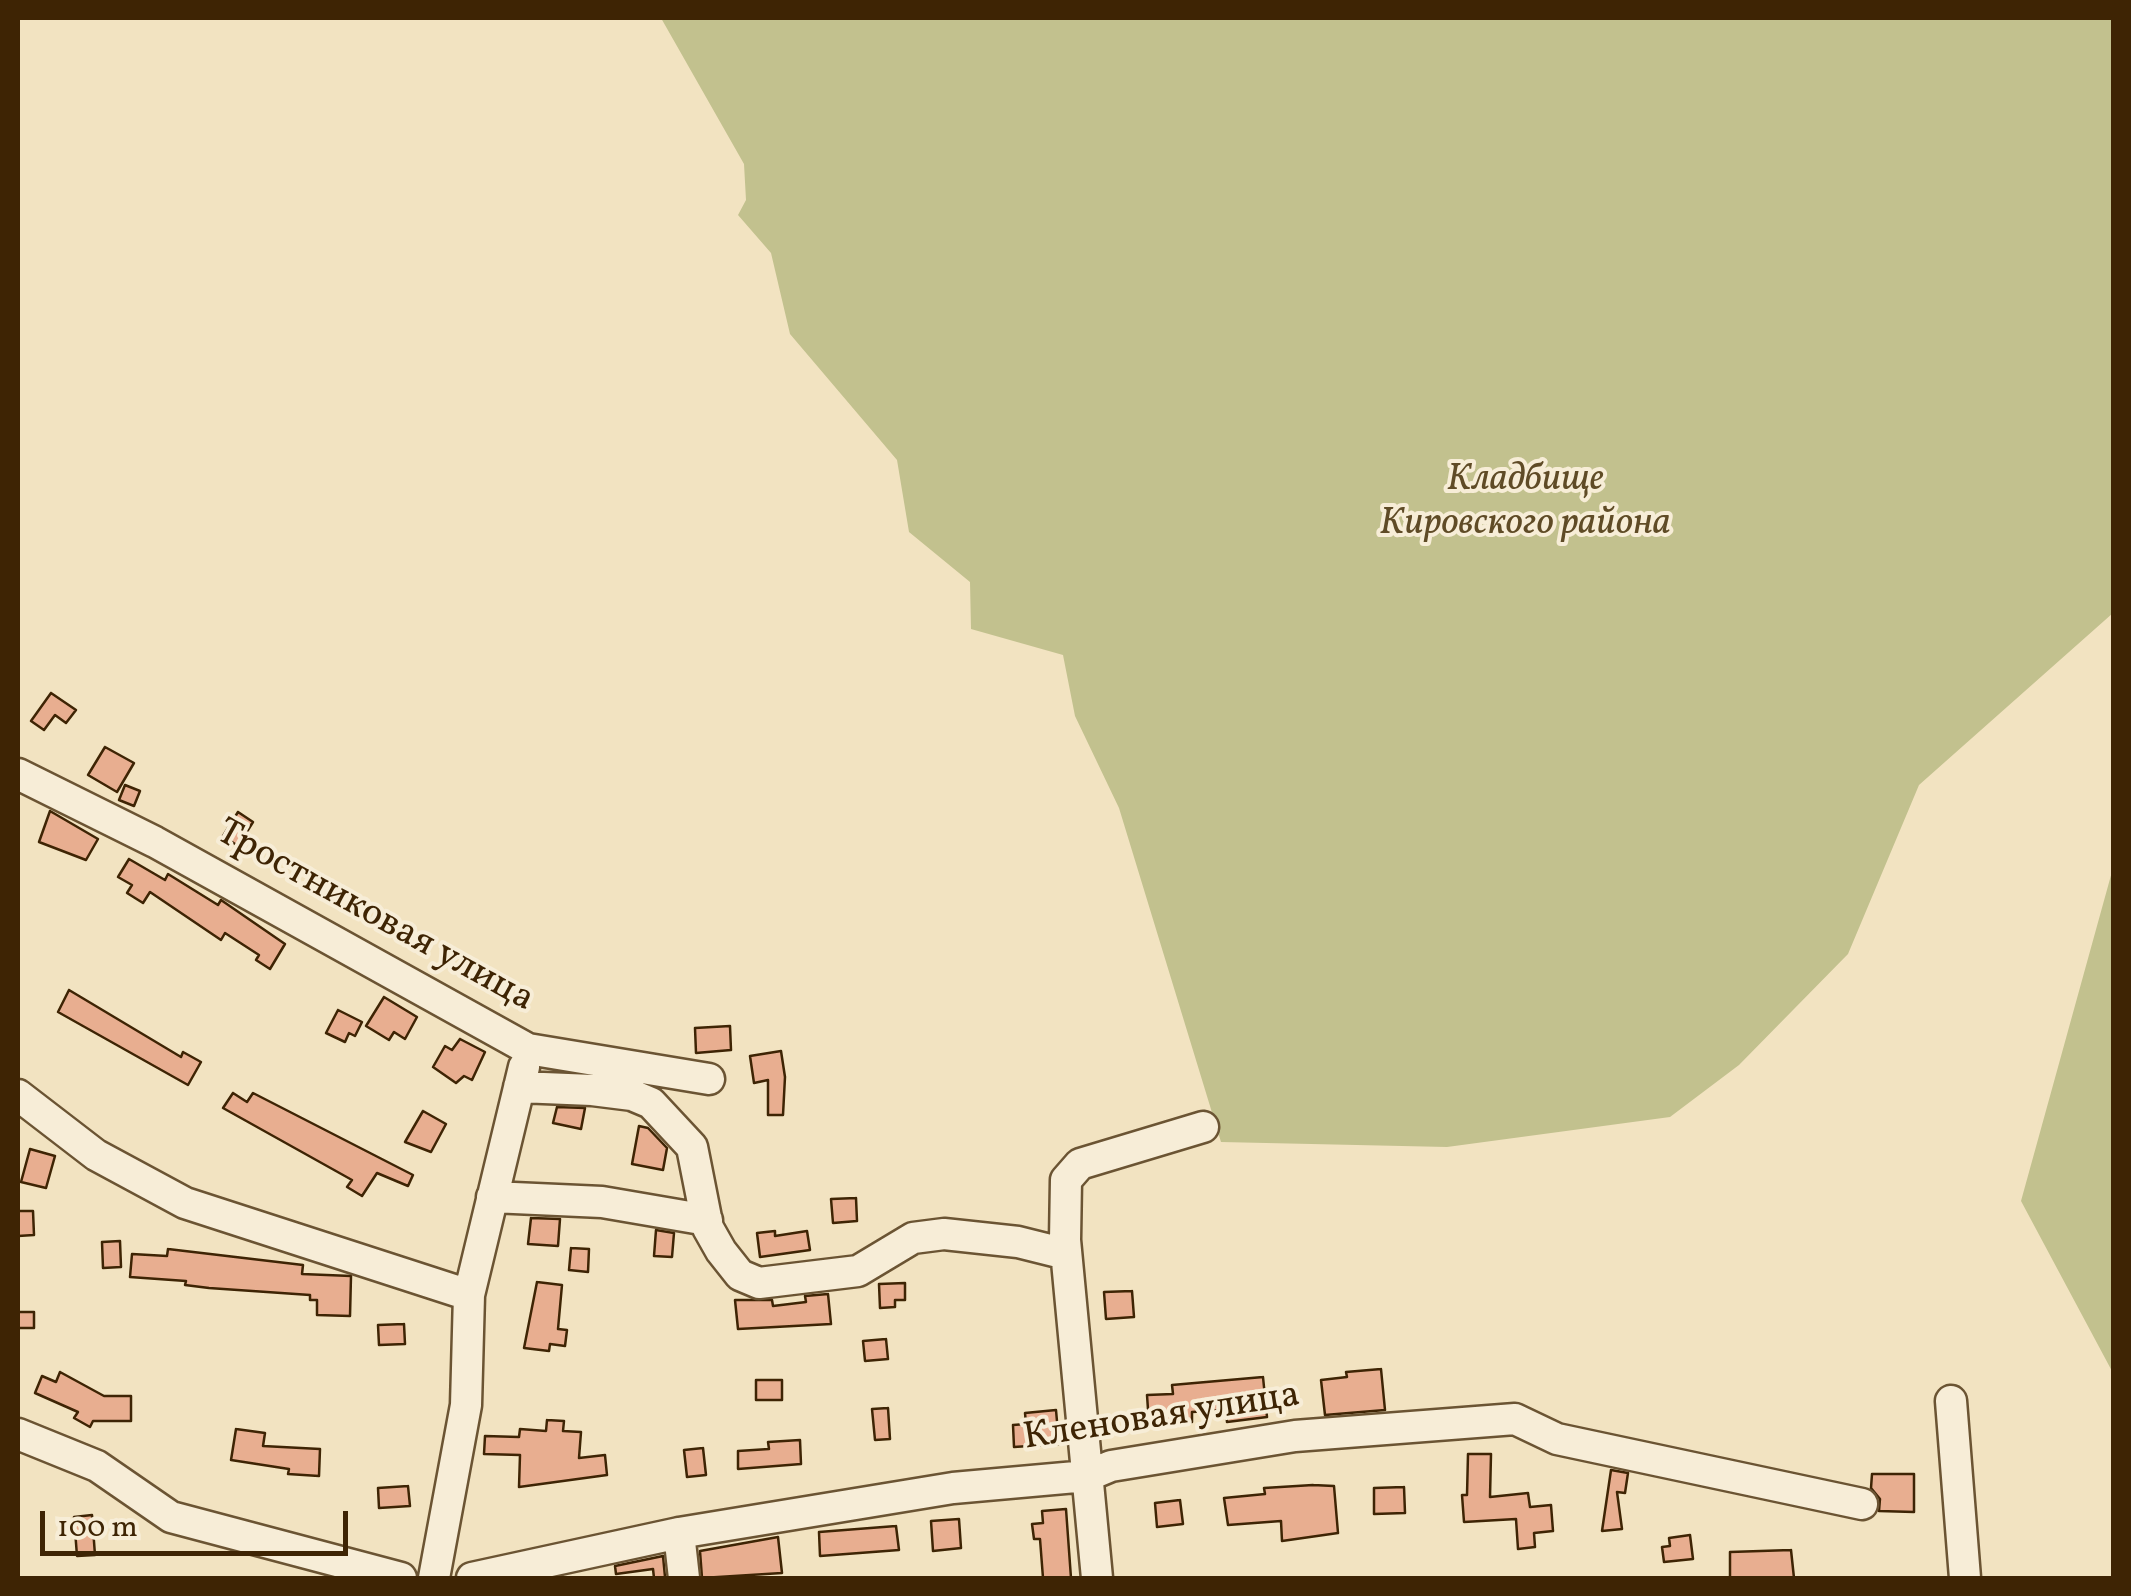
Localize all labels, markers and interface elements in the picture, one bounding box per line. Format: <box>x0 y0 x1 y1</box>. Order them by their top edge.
park label: Кладбище Кировского района <box>1379 459 1671 548</box>
street label: Тростниковая улица <box>207 812 541 1024</box>
street label: Кленовая улица <box>1021 1375 1303 1463</box>
scale bar <box>45 1491 352 1553</box>
text: 100 m <box>57 1507 138 1549</box>

